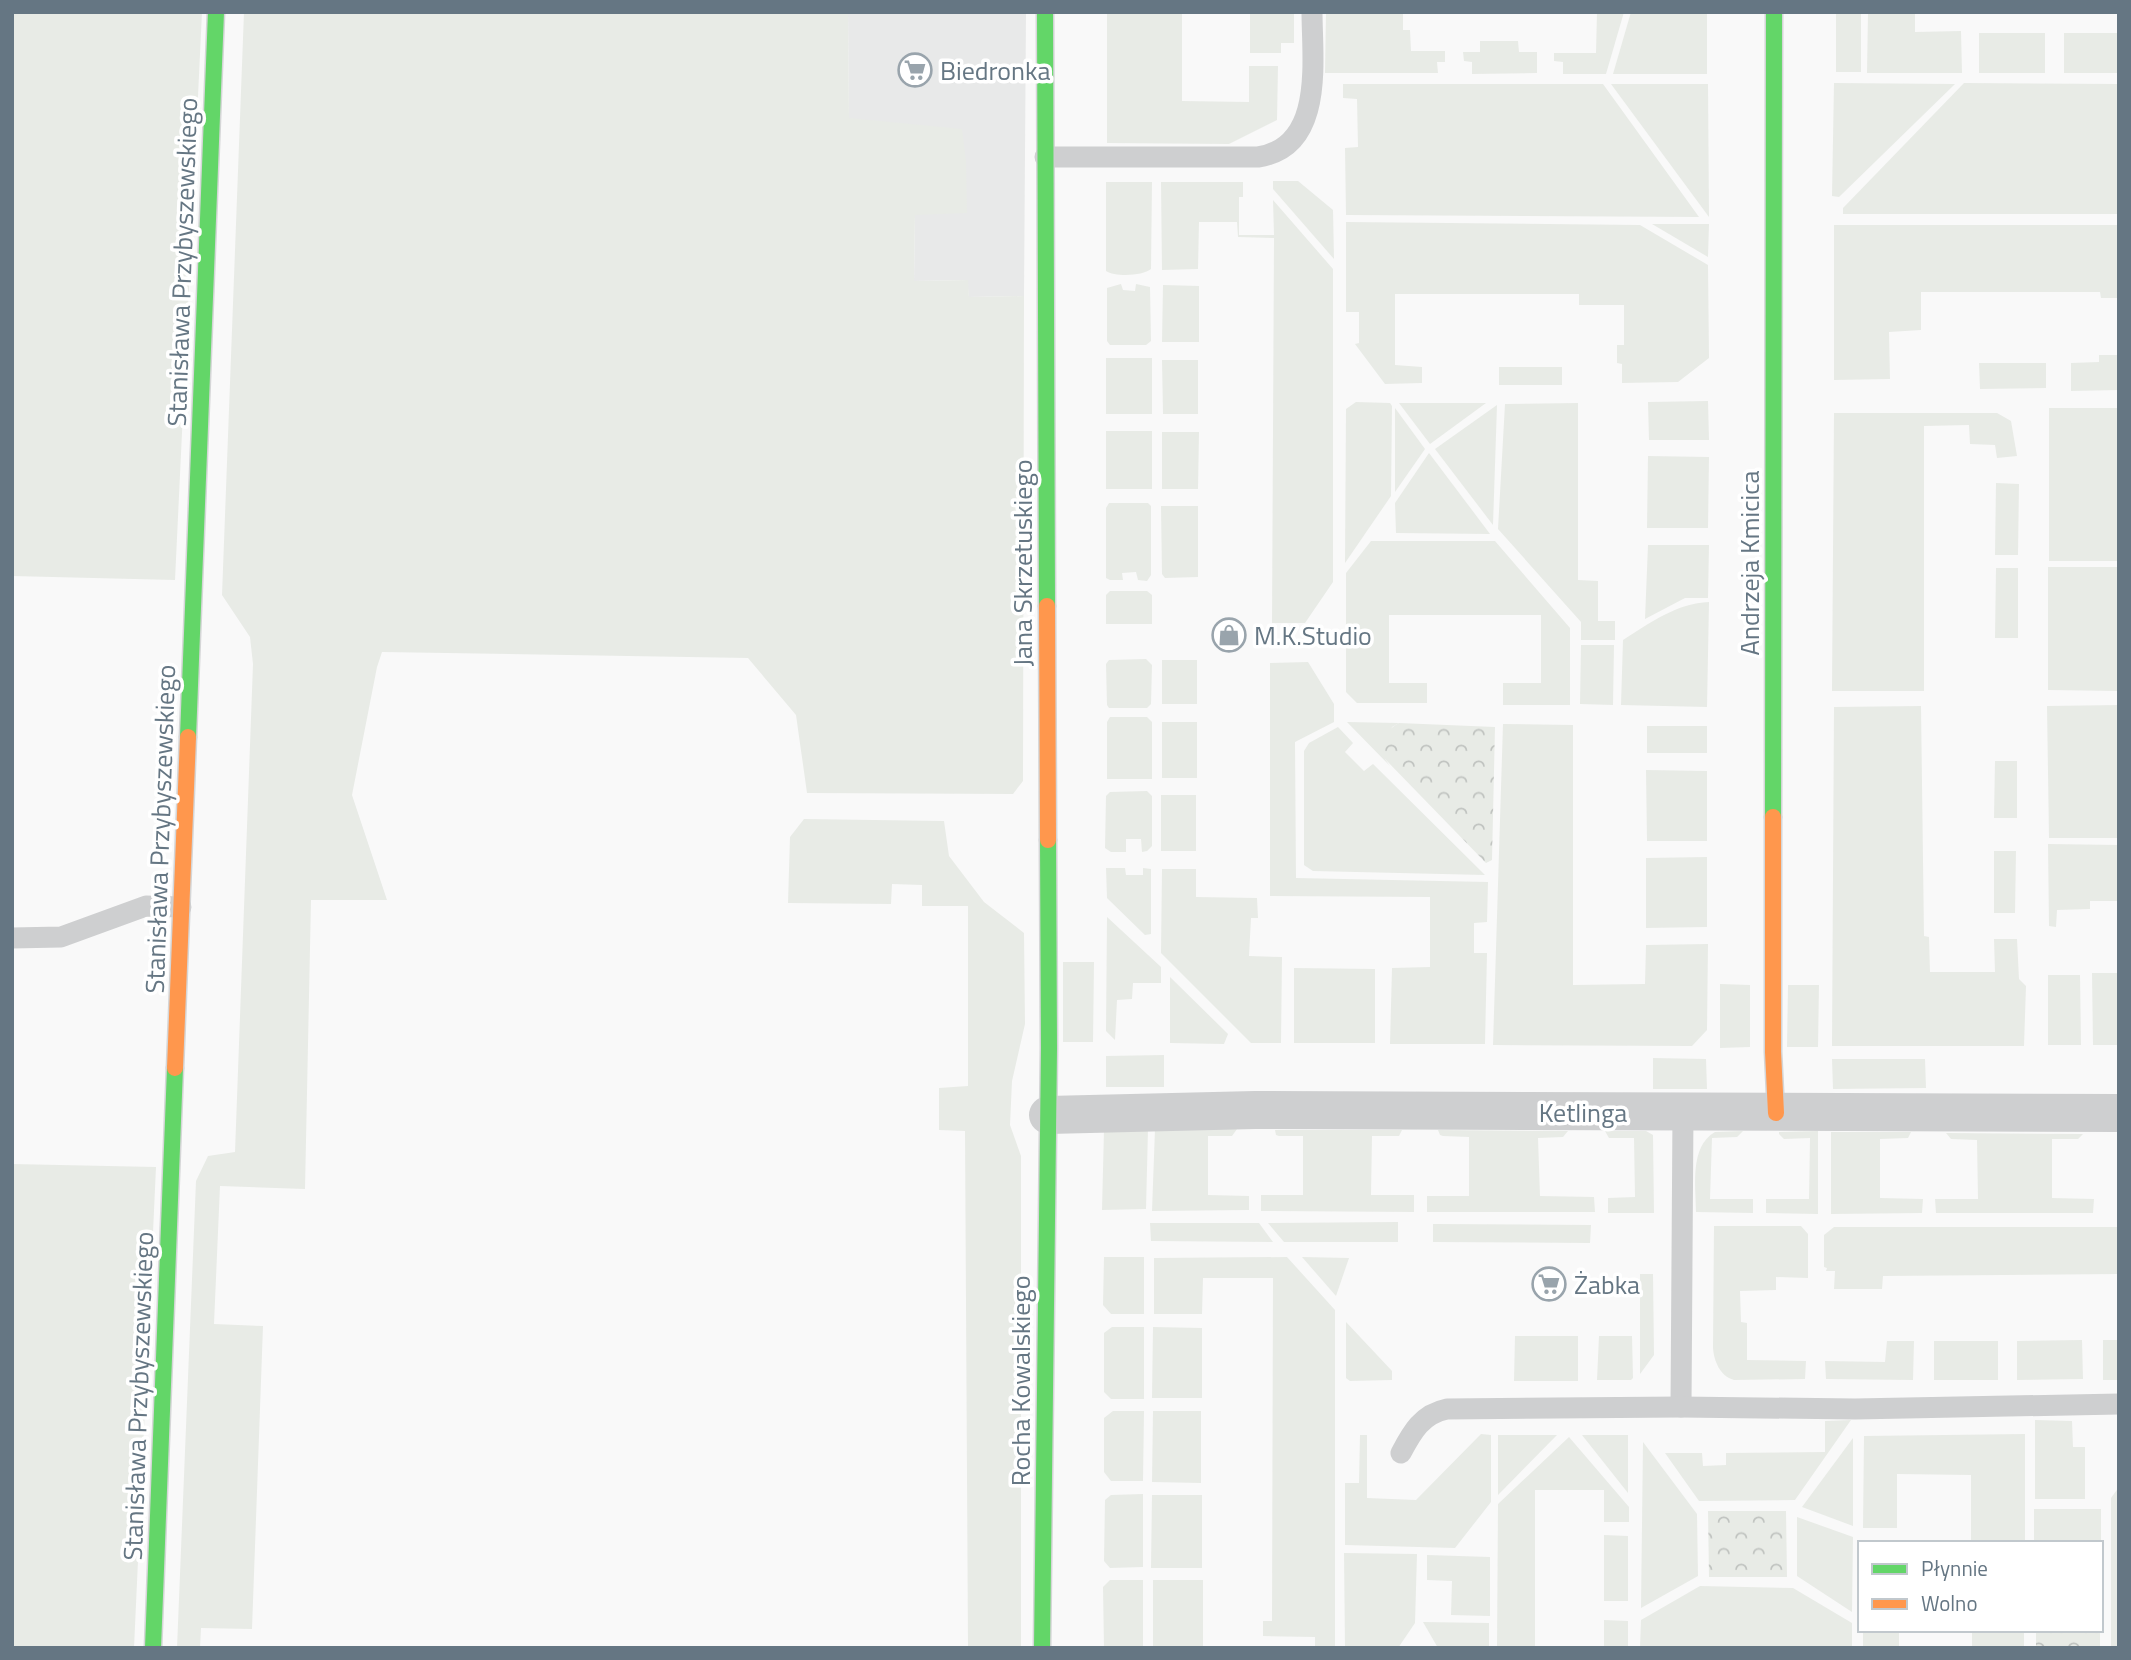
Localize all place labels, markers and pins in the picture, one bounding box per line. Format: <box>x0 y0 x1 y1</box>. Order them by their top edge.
supermarket icon: Biedronka <box>896 51 934 89</box>
place label: Biedronka <box>940 51 1050 90</box>
shop icon: M.K.Studio <box>1210 616 1248 654</box>
place label: M.K.Studio <box>1254 616 1372 655</box>
supermarket icon: Żabka <box>1530 1265 1568 1303</box>
place label: Żabka <box>1574 1265 1640 1304</box>

